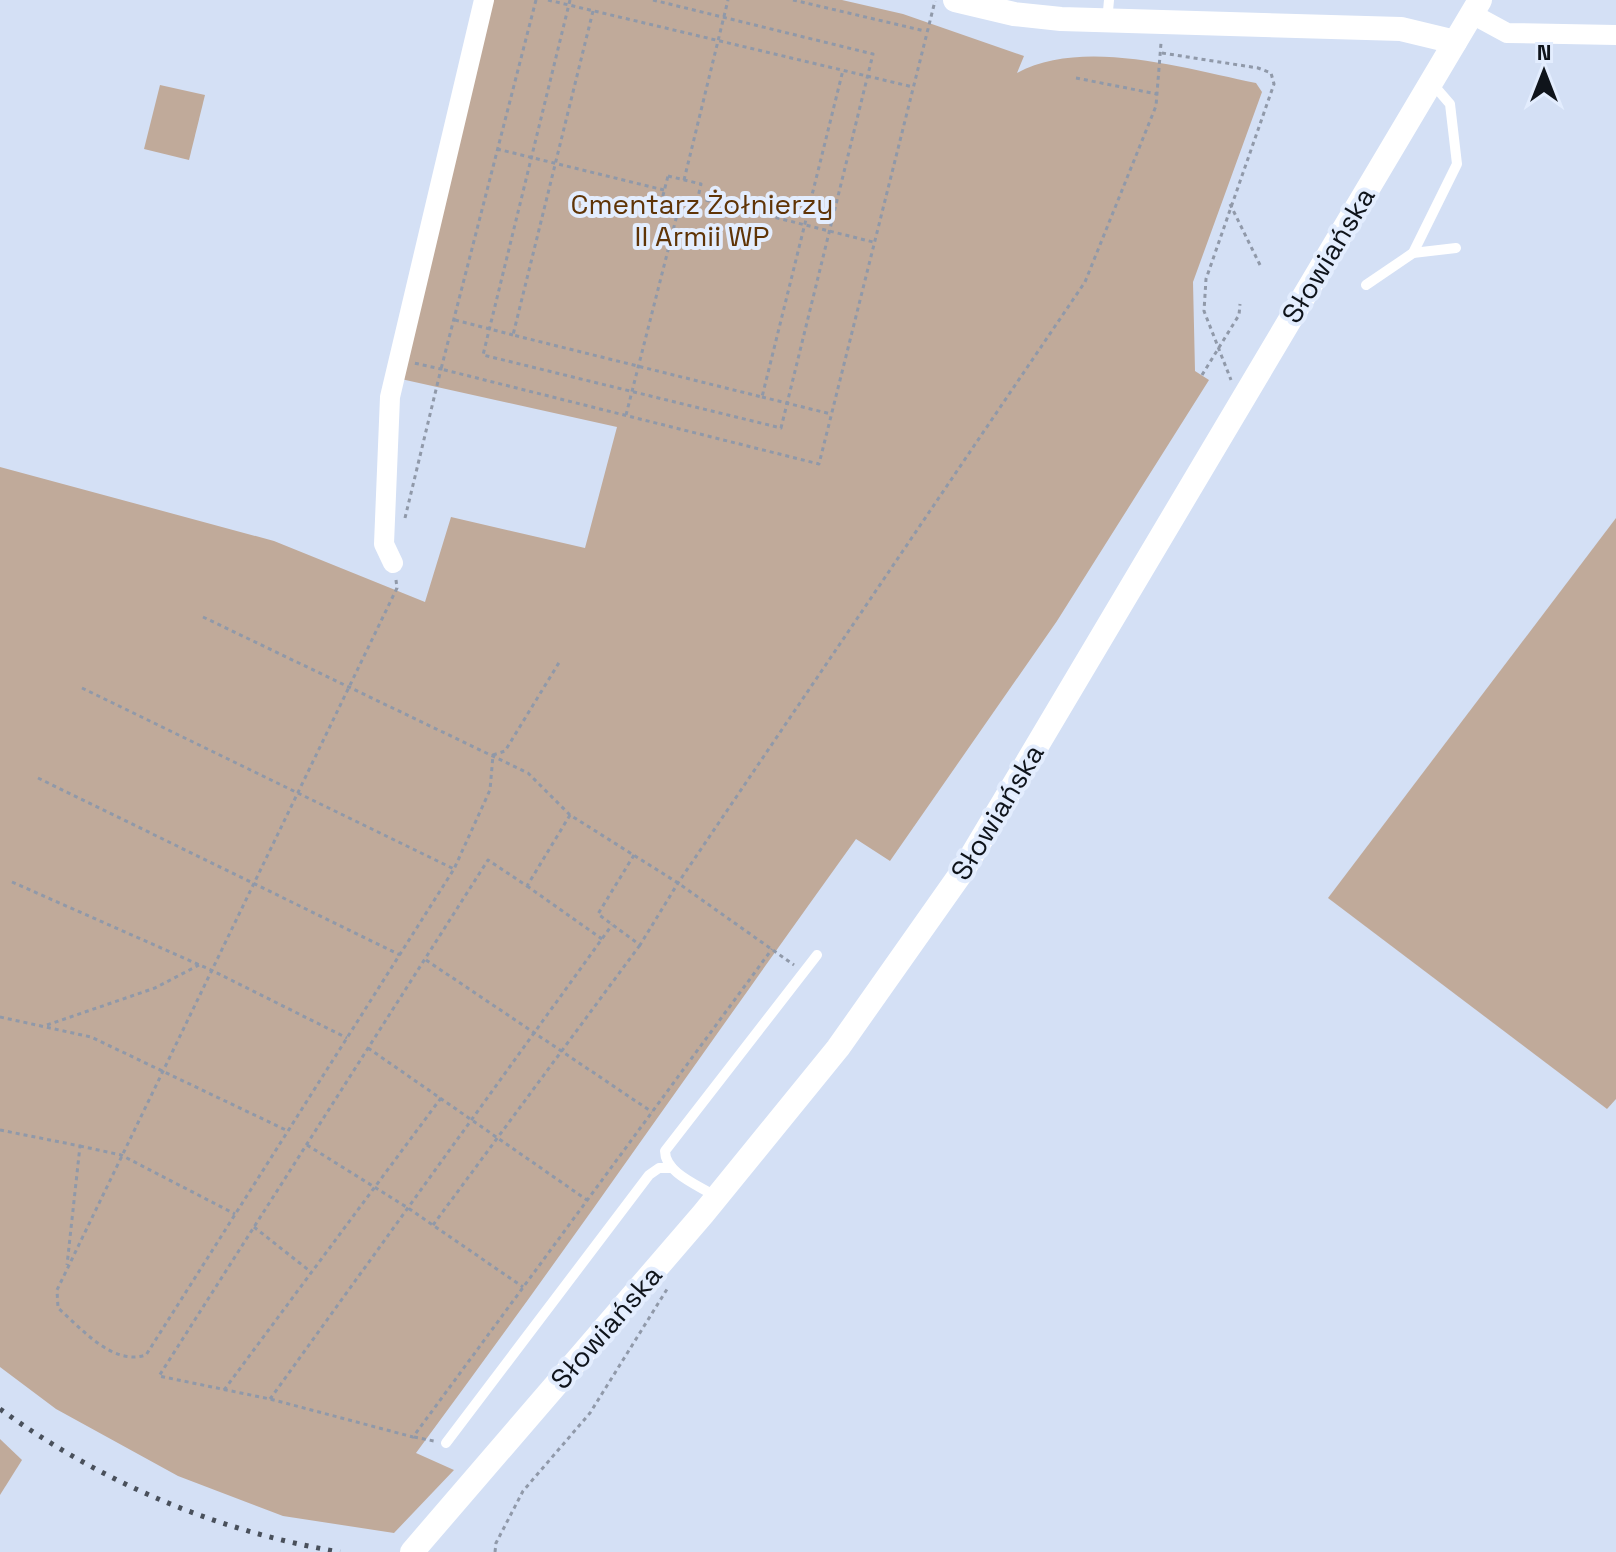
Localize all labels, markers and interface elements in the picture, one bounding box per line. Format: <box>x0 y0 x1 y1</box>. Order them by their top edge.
north arrow <box>1504 32 1584 112</box>
text: N <box>1537 38 1551 66</box>
street label: Słowiańska <box>1273 180 1383 330</box>
park label: Cmentarz Żołnierzy II Armii WP <box>571 186 833 254</box>
street label: Słowiańska <box>942 737 1052 887</box>
street label: Słowiańska <box>542 1258 670 1396</box>

